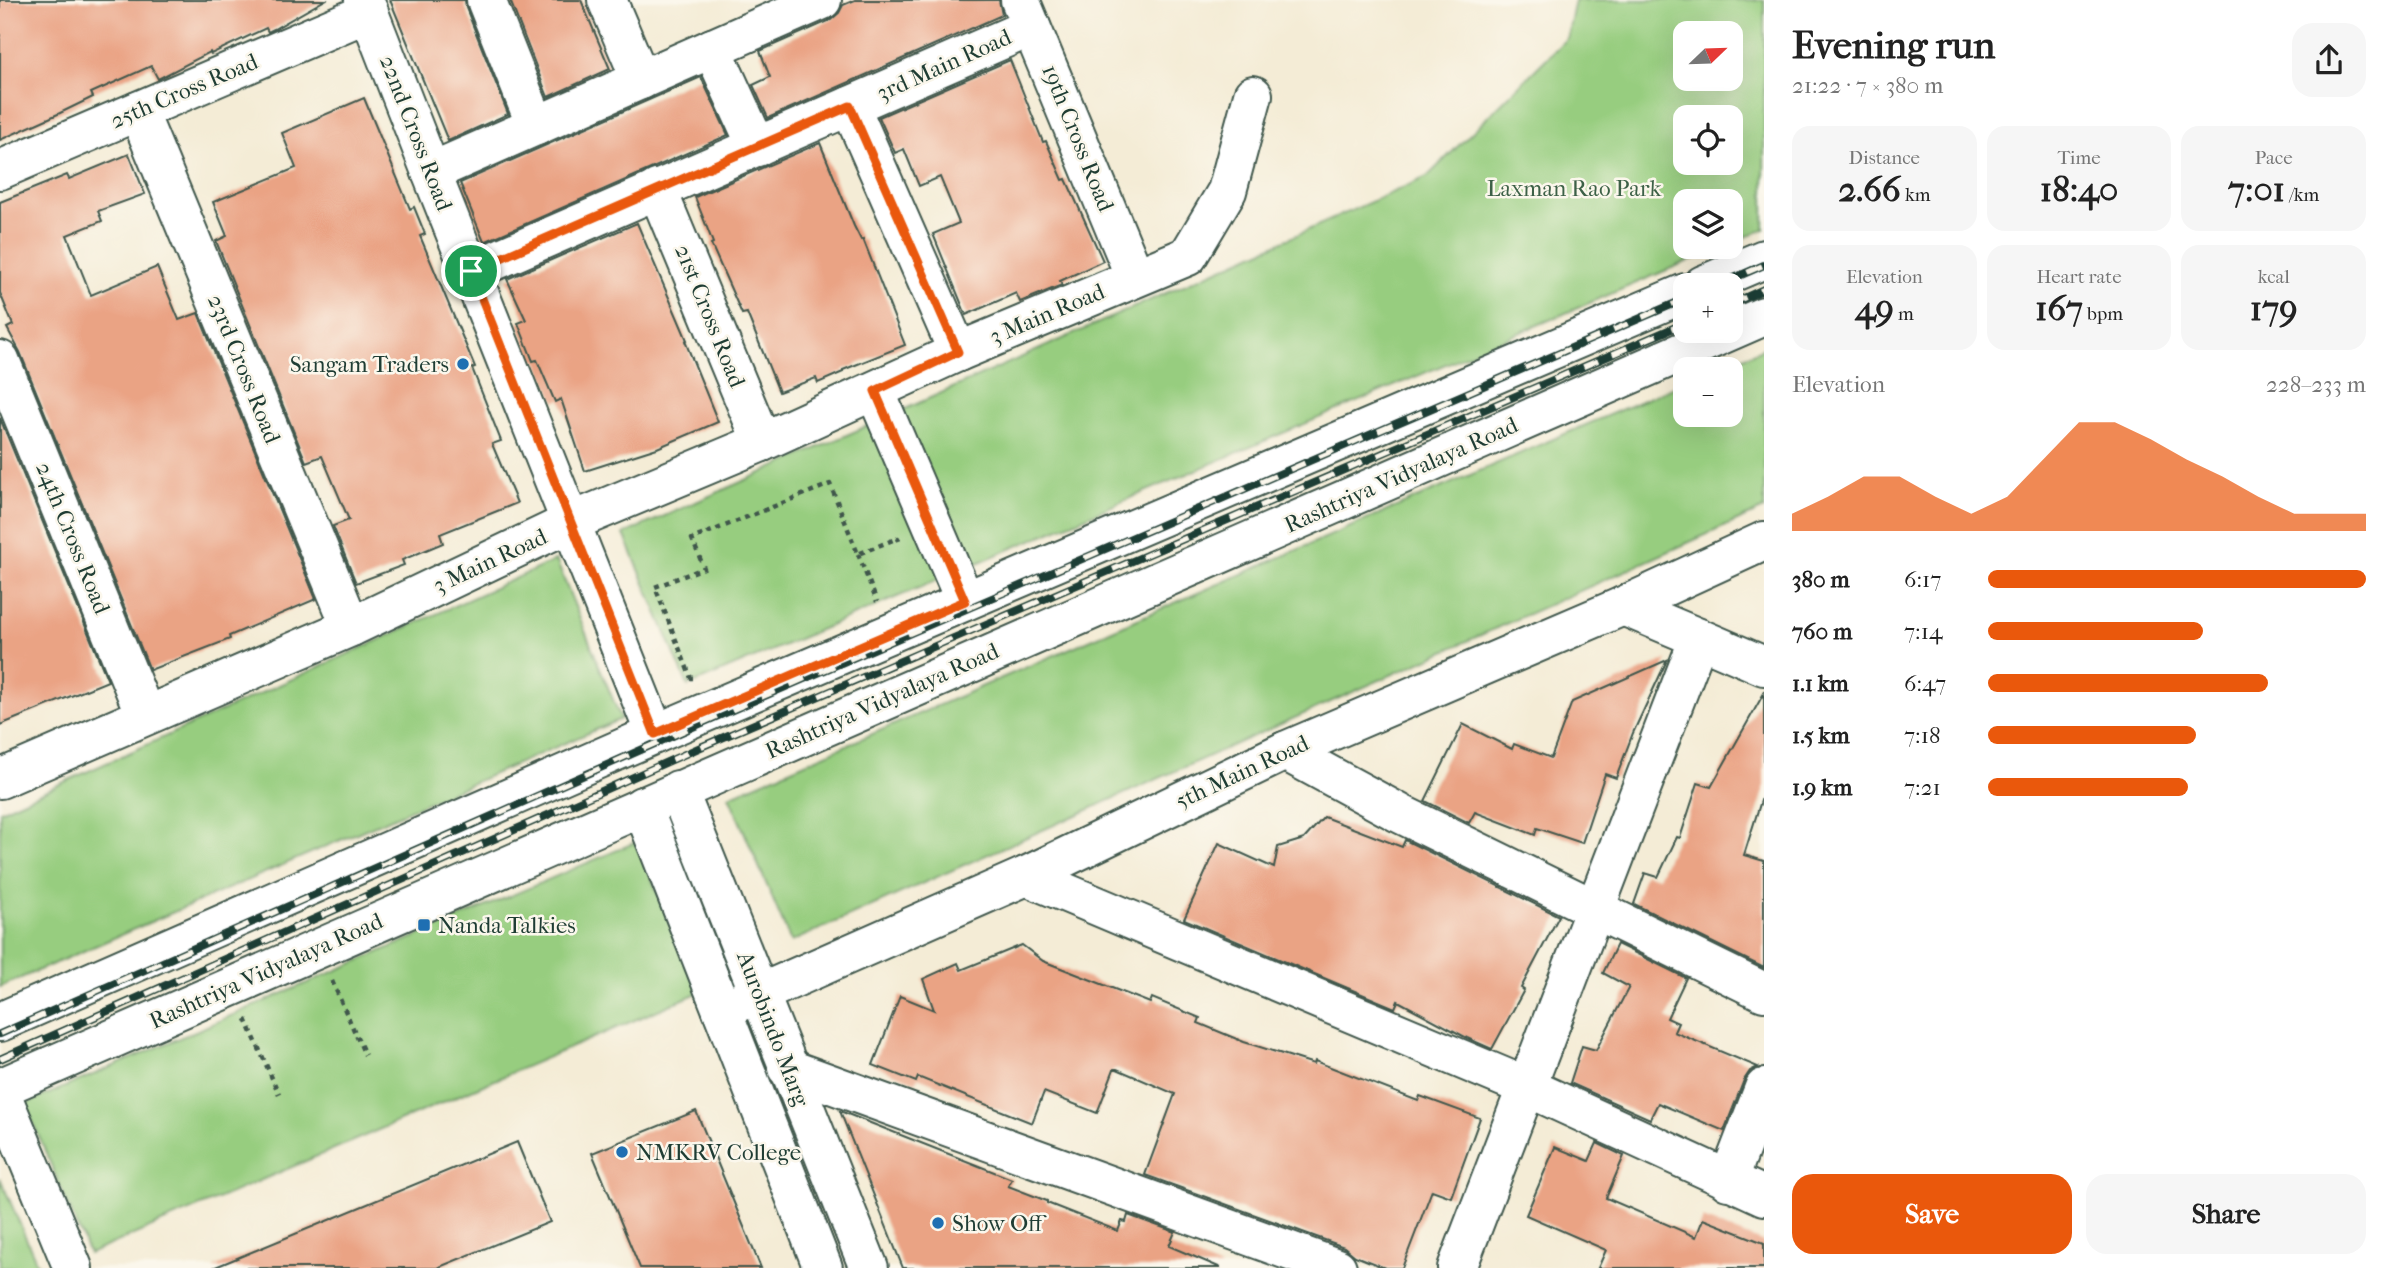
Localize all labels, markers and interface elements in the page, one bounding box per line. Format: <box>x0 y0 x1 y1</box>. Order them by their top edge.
north arrow <box>1673 21 1743 91</box>
map controls <box>1673 21 1743 427</box>
street label: 3rd Main Road <box>873 23 1016 107</box>
text: Evening run <box>1792 23 1995 68</box>
button: share <box>2292 23 2366 97</box>
street label: 25th Cross Road <box>106 48 262 134</box>
street label: 22nd Cross Road <box>374 52 458 215</box>
street label: 19th Cross Road <box>1036 61 1120 216</box>
text: 21:22 · 7 × 380 m <box>1792 72 1943 99</box>
button: locate <box>1673 105 1743 175</box>
text: Distance <box>1849 147 1920 169</box>
text: Time <box>2057 147 2101 169</box>
text: Pace <box>2255 147 2293 169</box>
text: 2.66 <box>1838 169 1901 210</box>
text: 18:40 <box>2040 169 2118 210</box>
text: 7:01 <box>2228 169 2285 210</box>
park label: Laxman Rao Park <box>1487 175 1662 202</box>
text: km <box>1901 184 1930 206</box>
text: /km <box>2285 184 2319 206</box>
button: layers <box>1673 189 1743 259</box>
pin <box>441 241 501 301</box>
street label: 21st Cross Road <box>669 241 751 392</box>
icon: arrive <box>452 252 490 290</box>
text: Elevation <box>1846 266 1923 288</box>
text: Heart rate <box>2036 266 2122 288</box>
text: kcal <box>2258 266 2290 288</box>
button: + <box>1673 273 1743 343</box>
street label: 3 Main Road <box>985 277 1109 350</box>
text: 49 <box>1855 288 1894 329</box>
text: 167 <box>2035 288 2083 329</box>
text: 179 <box>2250 288 2298 329</box>
street label: 23rd Cross Road <box>202 291 286 448</box>
text: m <box>1894 303 1914 325</box>
text: bpm <box>2083 303 2123 325</box>
place label: Sangam Traders <box>290 351 449 378</box>
marker: Sangam Traders <box>455 356 471 372</box>
button: − <box>1673 357 1743 427</box>
text: Elevation <box>1792 371 1885 398</box>
text: 228–233 m <box>2266 371 2366 398</box>
street label: Rashtriya Vidyalaya Road <box>1280 411 1522 539</box>
street label: 24th Cross Road <box>30 458 116 618</box>
street label: 3 Main Road <box>429 523 552 599</box>
text: 380 m <box>1792 566 1850 593</box>
text: 6:17 <box>1904 566 1941 593</box>
text: 760 m <box>1792 618 1852 645</box>
text: 7:14 <box>1904 618 1942 645</box>
street label: Rashtriya Vidyalaya Road <box>761 637 1003 765</box>
text: 1.1 km <box>1792 670 1849 697</box>
text: 6:47 <box>1904 670 1946 697</box>
text: 1.5 km <box>1792 722 1850 749</box>
text: 7:18 <box>1904 722 1940 749</box>
street label: 5th Main Road <box>1171 729 1313 815</box>
text: 1.9 km <box>1792 774 1852 801</box>
text: 7:21 <box>1904 774 1941 801</box>
street label: Rashtriya Vidyalaya Road <box>145 907 387 1035</box>
place label: Nanda Talkies <box>438 912 576 939</box>
marker: Nanda Talkies <box>416 917 432 933</box>
street label: Aurobindo Marg <box>731 947 815 1111</box>
place label: NMKRV College <box>636 1139 801 1166</box>
marker: NMKRV College <box>614 1144 630 1160</box>
button: Save <box>1792 1174 2072 1254</box>
button: Share <box>2086 1174 2366 1254</box>
place label: Show Off <box>952 1210 1047 1237</box>
marker: Show Off <box>930 1215 946 1231</box>

